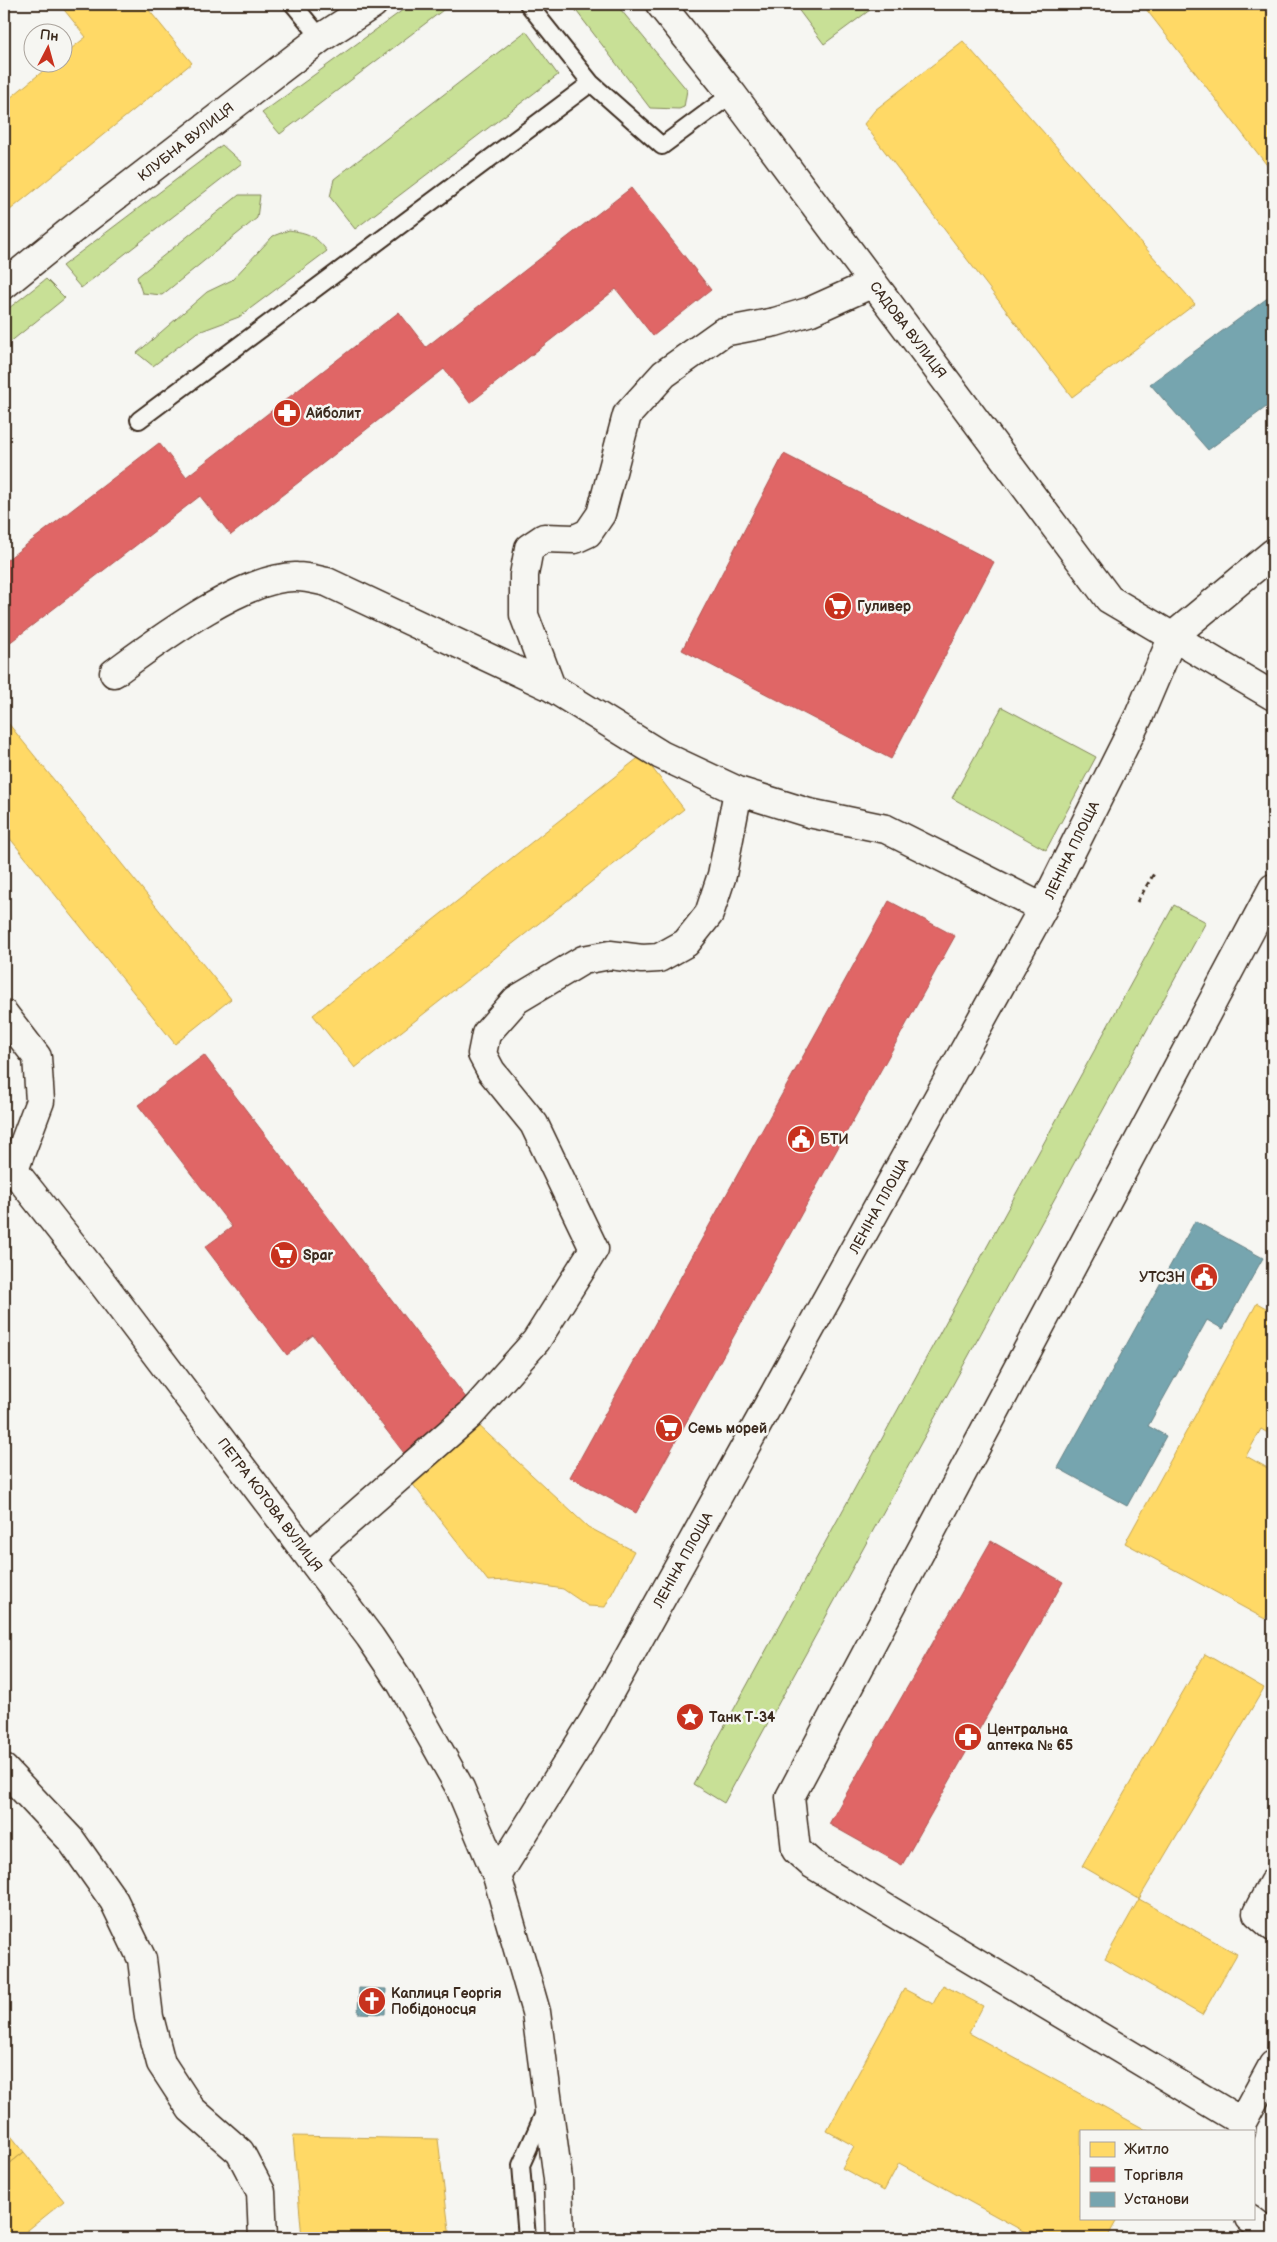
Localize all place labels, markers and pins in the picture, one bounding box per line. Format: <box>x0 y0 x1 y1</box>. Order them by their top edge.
pharmacy icon: Айболит <box>272 398 302 428</box>
place label: Айболит <box>305 405 361 422</box>
supermarket icon: Гуливер <box>823 591 853 621</box>
place label: Гуливер <box>857 598 912 615</box>
public building icon: БТИ <box>786 1124 816 1154</box>
place label: БТИ <box>820 1131 849 1148</box>
supermarket icon: Spar <box>269 1240 299 1270</box>
place label: Spar <box>303 1247 334 1264</box>
public building icon: УТСЗН <box>1189 1262 1219 1292</box>
place label: УТСЗН <box>1139 1269 1185 1286</box>
supermarket icon: Семь морей <box>654 1413 684 1443</box>
place label: Семь морей <box>688 1420 767 1437</box>
place icon: Танк Т-34 <box>675 1702 705 1732</box>
place label: Танк Т-34 <box>709 1709 776 1726</box>
place label: Центральна аптека № 65 <box>987 1721 1073 1754</box>
pharmacy icon: Центральна аптека № 65 <box>953 1722 983 1752</box>
place label: Каплиця Георгія Побідоносця <box>391 1985 502 2018</box>
church icon: Каплиця Георгія Побідоносця <box>357 1986 387 2016</box>

